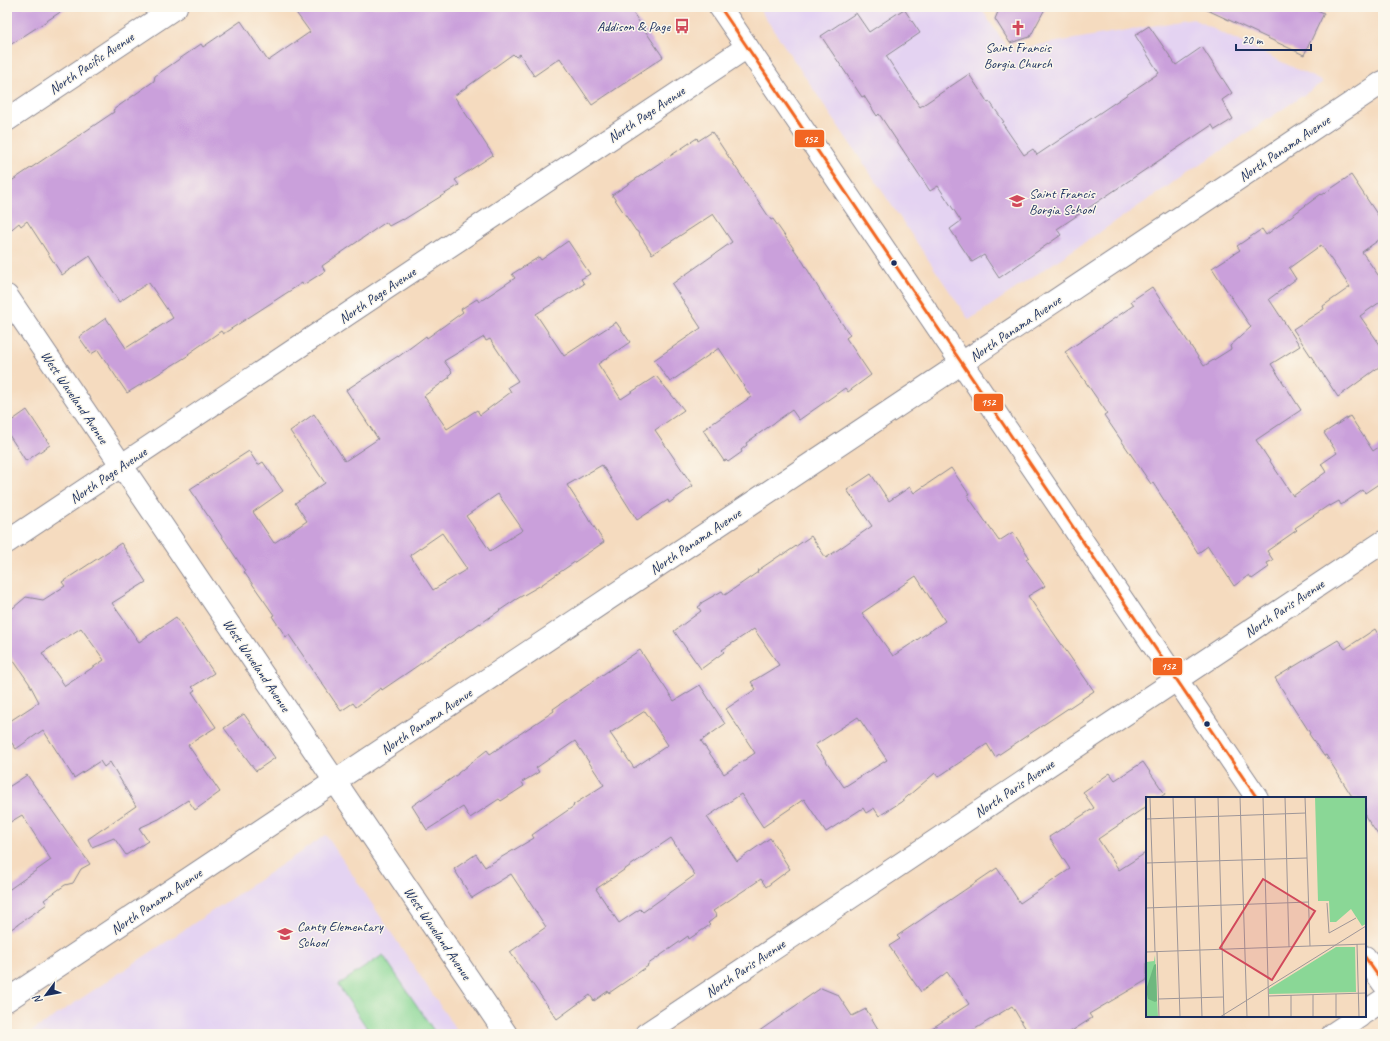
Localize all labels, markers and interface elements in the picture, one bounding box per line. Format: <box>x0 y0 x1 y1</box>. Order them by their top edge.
bus stop icon: Addison & Page <box>673 17 691 35</box>
place label: Addison & Page <box>597 18 671 35</box>
church icon: Saint Francis Borgia Church <box>1009 19 1027 37</box>
scale bar <box>1236 26 1311 52</box>
street label: North Pacific Avenue <box>46 28 138 98</box>
text: 20 m <box>1242 32 1264 48</box>
place label: Saint Francis Borgia Church <box>984 39 1053 72</box>
street label: North Page Avenue <box>605 82 689 146</box>
street label: North Panama Avenue <box>1235 111 1334 185</box>
line badge: 152 <box>794 129 825 148</box>
text: 152 <box>803 132 818 146</box>
place label: Saint Francis Borgia School <box>1029 185 1096 218</box>
school or university icon: Saint Francis Borgia School <box>1008 192 1026 210</box>
unlabelled marker <box>889 258 899 268</box>
street label: North Page Avenue <box>336 263 420 327</box>
street label: North Panama Avenue <box>966 291 1065 365</box>
street label: West Waveland Avenue <box>37 348 113 448</box>
line badge: 152 <box>973 393 1004 412</box>
text: 152 <box>981 395 996 409</box>
street label: North Page Avenue <box>67 443 151 507</box>
street label: North Panama Avenue <box>646 504 745 578</box>
street label: North Paris Avenue <box>1241 575 1328 641</box>
street label: West Waveland Avenue <box>219 616 295 716</box>
line badge: 152 <box>1152 657 1183 676</box>
text: 152 <box>1161 659 1176 673</box>
street label: North Panama Avenue <box>377 684 476 758</box>
unlabelled marker <box>1202 719 1212 729</box>
street label: North Paris Avenue <box>971 755 1058 821</box>
inset map <box>1146 797 1366 1017</box>
street label: North Panama Avenue <box>107 864 206 938</box>
street label: West Waveland Avenue <box>400 884 476 984</box>
place label: Canty Elementary School <box>297 918 384 951</box>
school or university icon: Canty Elementary School <box>276 925 294 943</box>
street label: North Paris Avenue <box>702 935 789 1001</box>
north arrow <box>26 975 66 1015</box>
text: N <box>29 992 45 1007</box>

